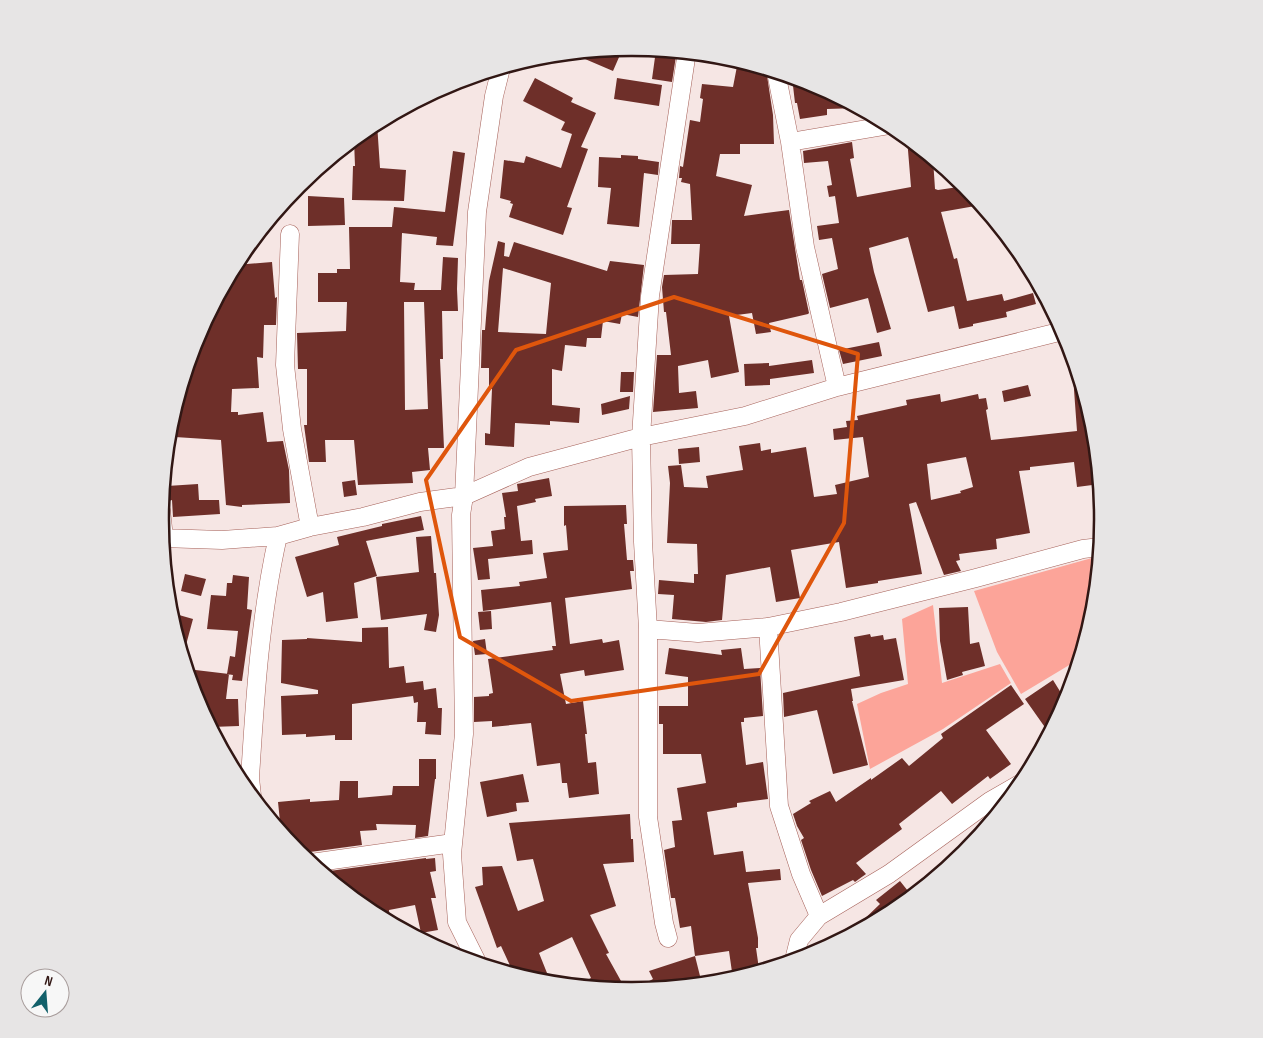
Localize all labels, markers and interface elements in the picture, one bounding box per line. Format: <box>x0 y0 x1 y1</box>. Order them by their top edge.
north arrow <box>20 968 70 1018</box>
text: N <box>43 972 55 990</box>

